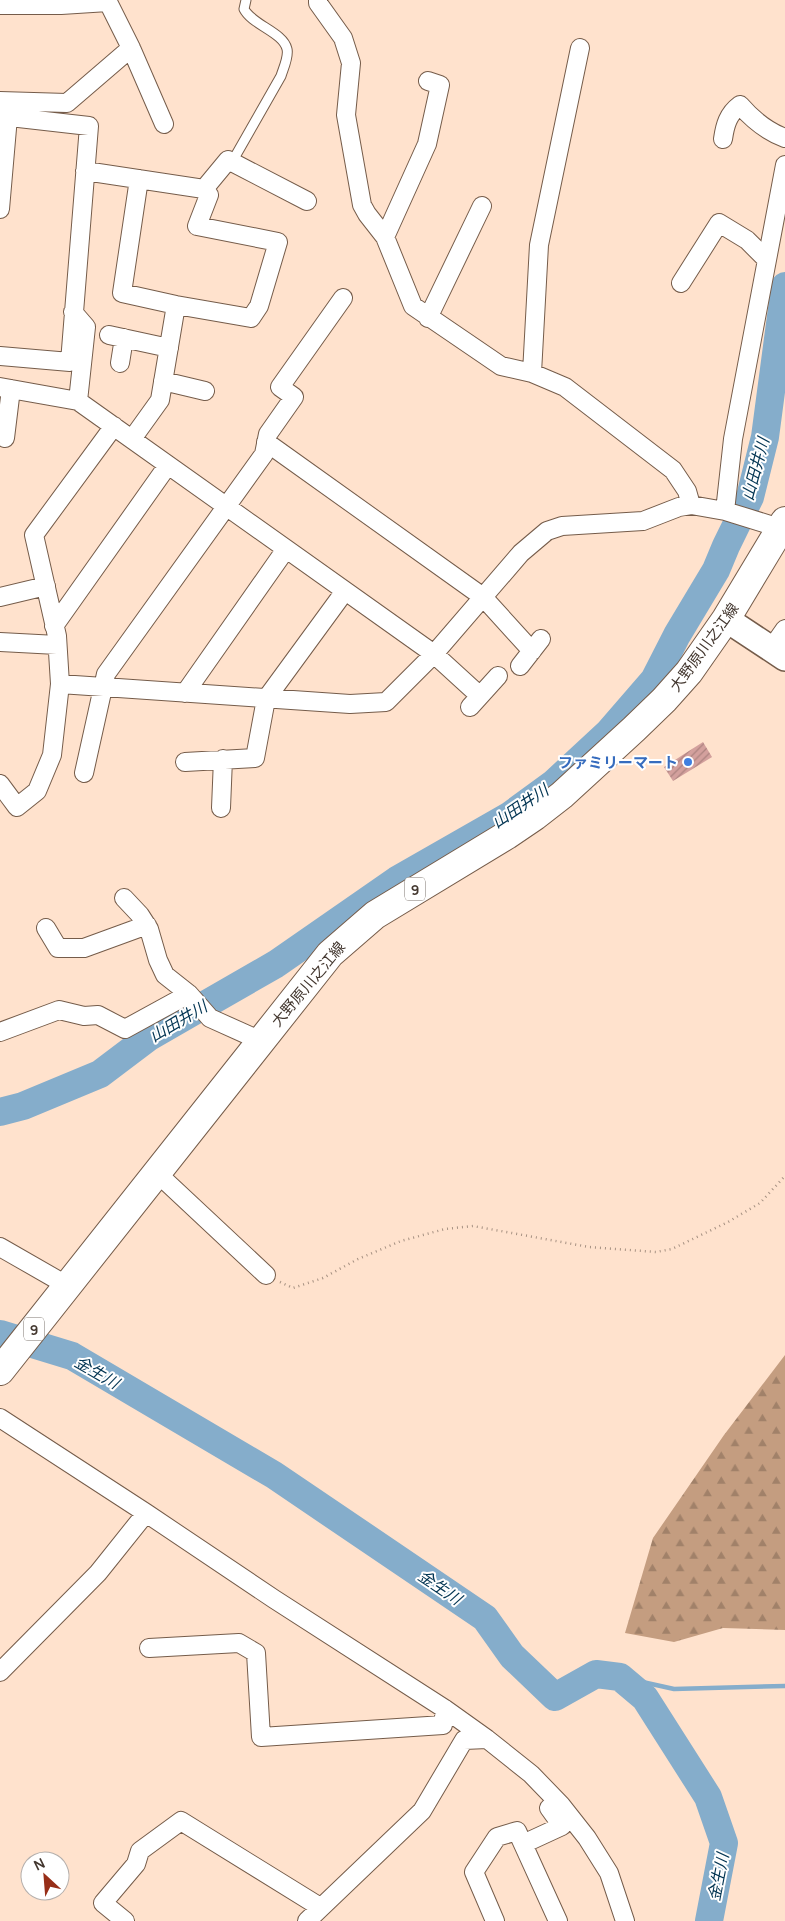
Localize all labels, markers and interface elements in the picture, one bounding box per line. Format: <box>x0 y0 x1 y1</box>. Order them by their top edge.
water label: 山田井川 <box>736 433 774 503</box>
street label: 大野原川之江線 <box>665 598 743 696</box>
place label: ファミリーマート <box>558 752 678 773</box>
marker: ファミリーマート <box>682 756 694 768</box>
water label: 山田井川 <box>487 778 554 833</box>
road number: 9 <box>405 878 425 901</box>
street label: 大野原川之江線 <box>266 937 350 1031</box>
water label: 山田井川 <box>145 994 213 1047</box>
road number: 9 <box>24 1318 44 1340</box>
water label: 金生川 <box>71 1350 125 1395</box>
water label: 金生川 <box>414 1564 468 1611</box>
water label: 金生川 <box>703 1849 734 1903</box>
north arrow <box>20 1851 70 1901</box>
text: N <box>30 1853 48 1875</box>

